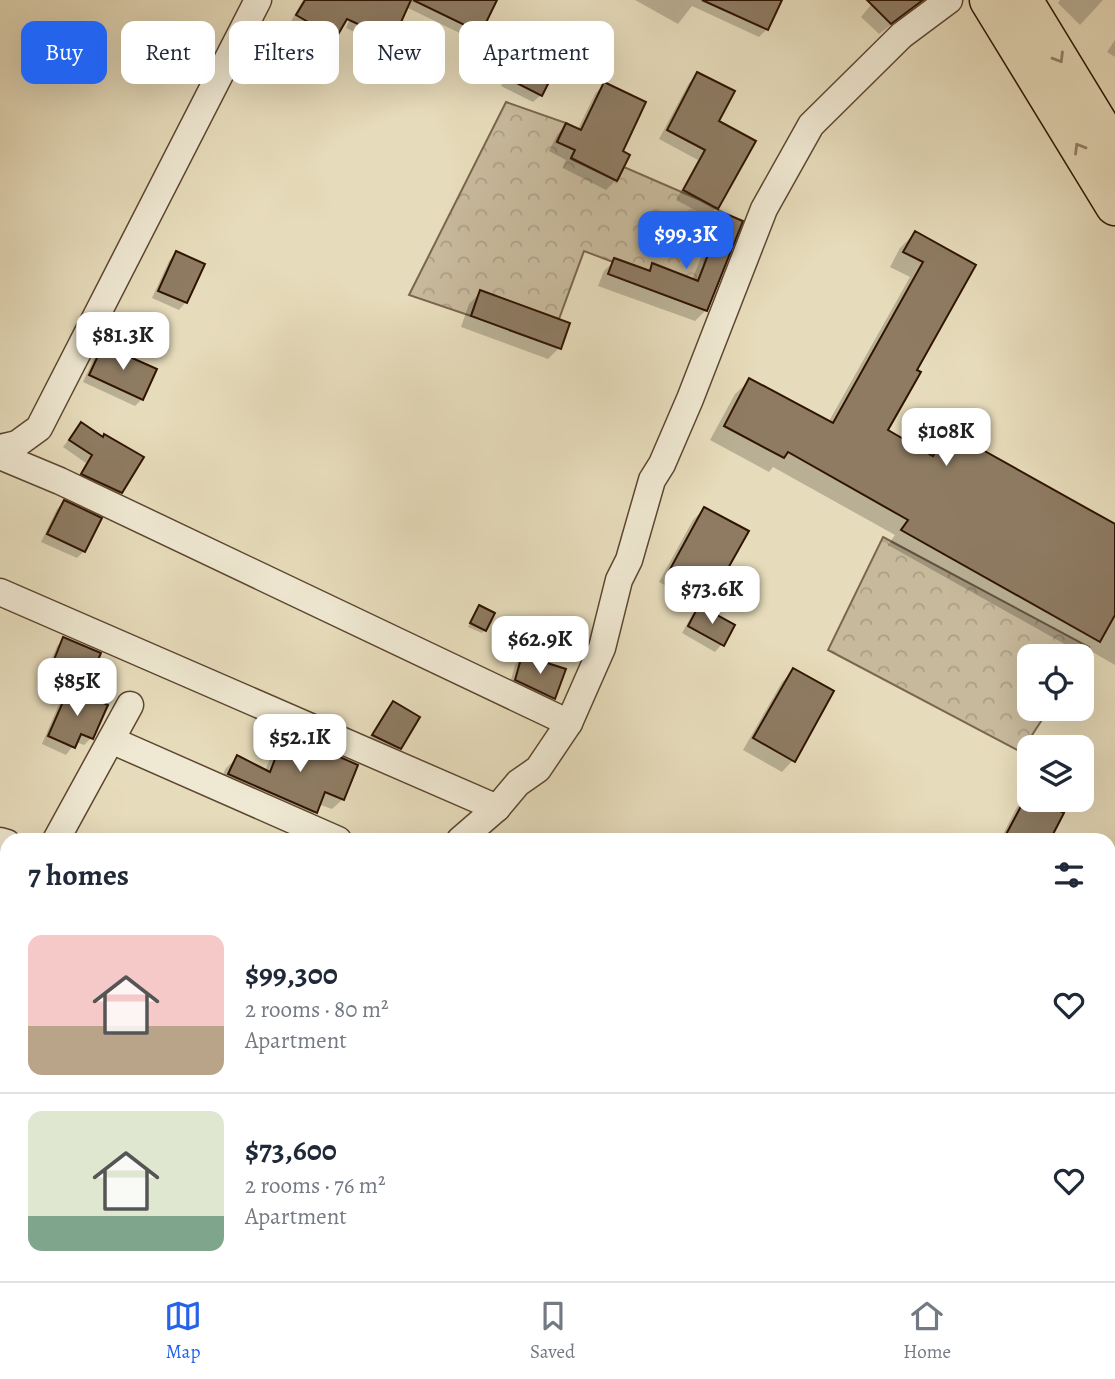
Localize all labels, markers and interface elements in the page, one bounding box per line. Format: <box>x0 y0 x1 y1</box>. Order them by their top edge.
chip: Buy <box>21 21 107 84</box>
chip: Rent <box>121 21 215 84</box>
chip: Filters <box>229 21 339 84</box>
chip: New <box>353 21 445 84</box>
chip: Apartment <box>459 21 614 84</box>
one-way arrow <box>1050 51 1063 64</box>
one-way arrow <box>1075 143 1088 156</box>
pin: $99.3K <box>629 212 743 271</box>
text: $99.3K <box>654 218 718 249</box>
pin: $81.3K <box>66 312 180 372</box>
text: $81.3K <box>92 319 154 350</box>
pin: $108K <box>897 408 995 468</box>
text: $108K <box>918 415 974 446</box>
pin: $73.6K <box>655 566 769 626</box>
text: $73.6K <box>681 573 743 604</box>
pin: $62.9K <box>483 616 597 676</box>
text: $62.9K <box>508 623 572 654</box>
map controls <box>1017 644 1094 812</box>
button: locate <box>1017 644 1094 721</box>
pin: $85K <box>36 658 118 718</box>
text: $85K <box>54 665 100 696</box>
pin: $52.1K <box>243 714 357 774</box>
text: $52.1K <box>269 721 331 752</box>
button: layers <box>1017 735 1094 812</box>
text: 7 homes <box>28 855 129 895</box>
icon: filters <box>1050 856 1088 894</box>
text: $99,300 <box>245 954 338 994</box>
icon: home <box>84 963 168 1047</box>
icon: heart <box>1050 986 1088 1024</box>
text: 2 rooms · 80 m² <box>245 994 389 1025</box>
text: Apartment <box>245 1025 347 1056</box>
text: $73,600 <box>245 1130 337 1170</box>
icon: home <box>84 1139 168 1223</box>
icon: heart <box>1050 1162 1088 1200</box>
text: 2 rooms · 76 m² <box>245 1170 386 1201</box>
text: Apartment <box>245 1201 347 1232</box>
tab: Map <box>164 1297 202 1365</box>
tab: Saved <box>530 1297 575 1365</box>
tab: Home <box>903 1297 951 1365</box>

